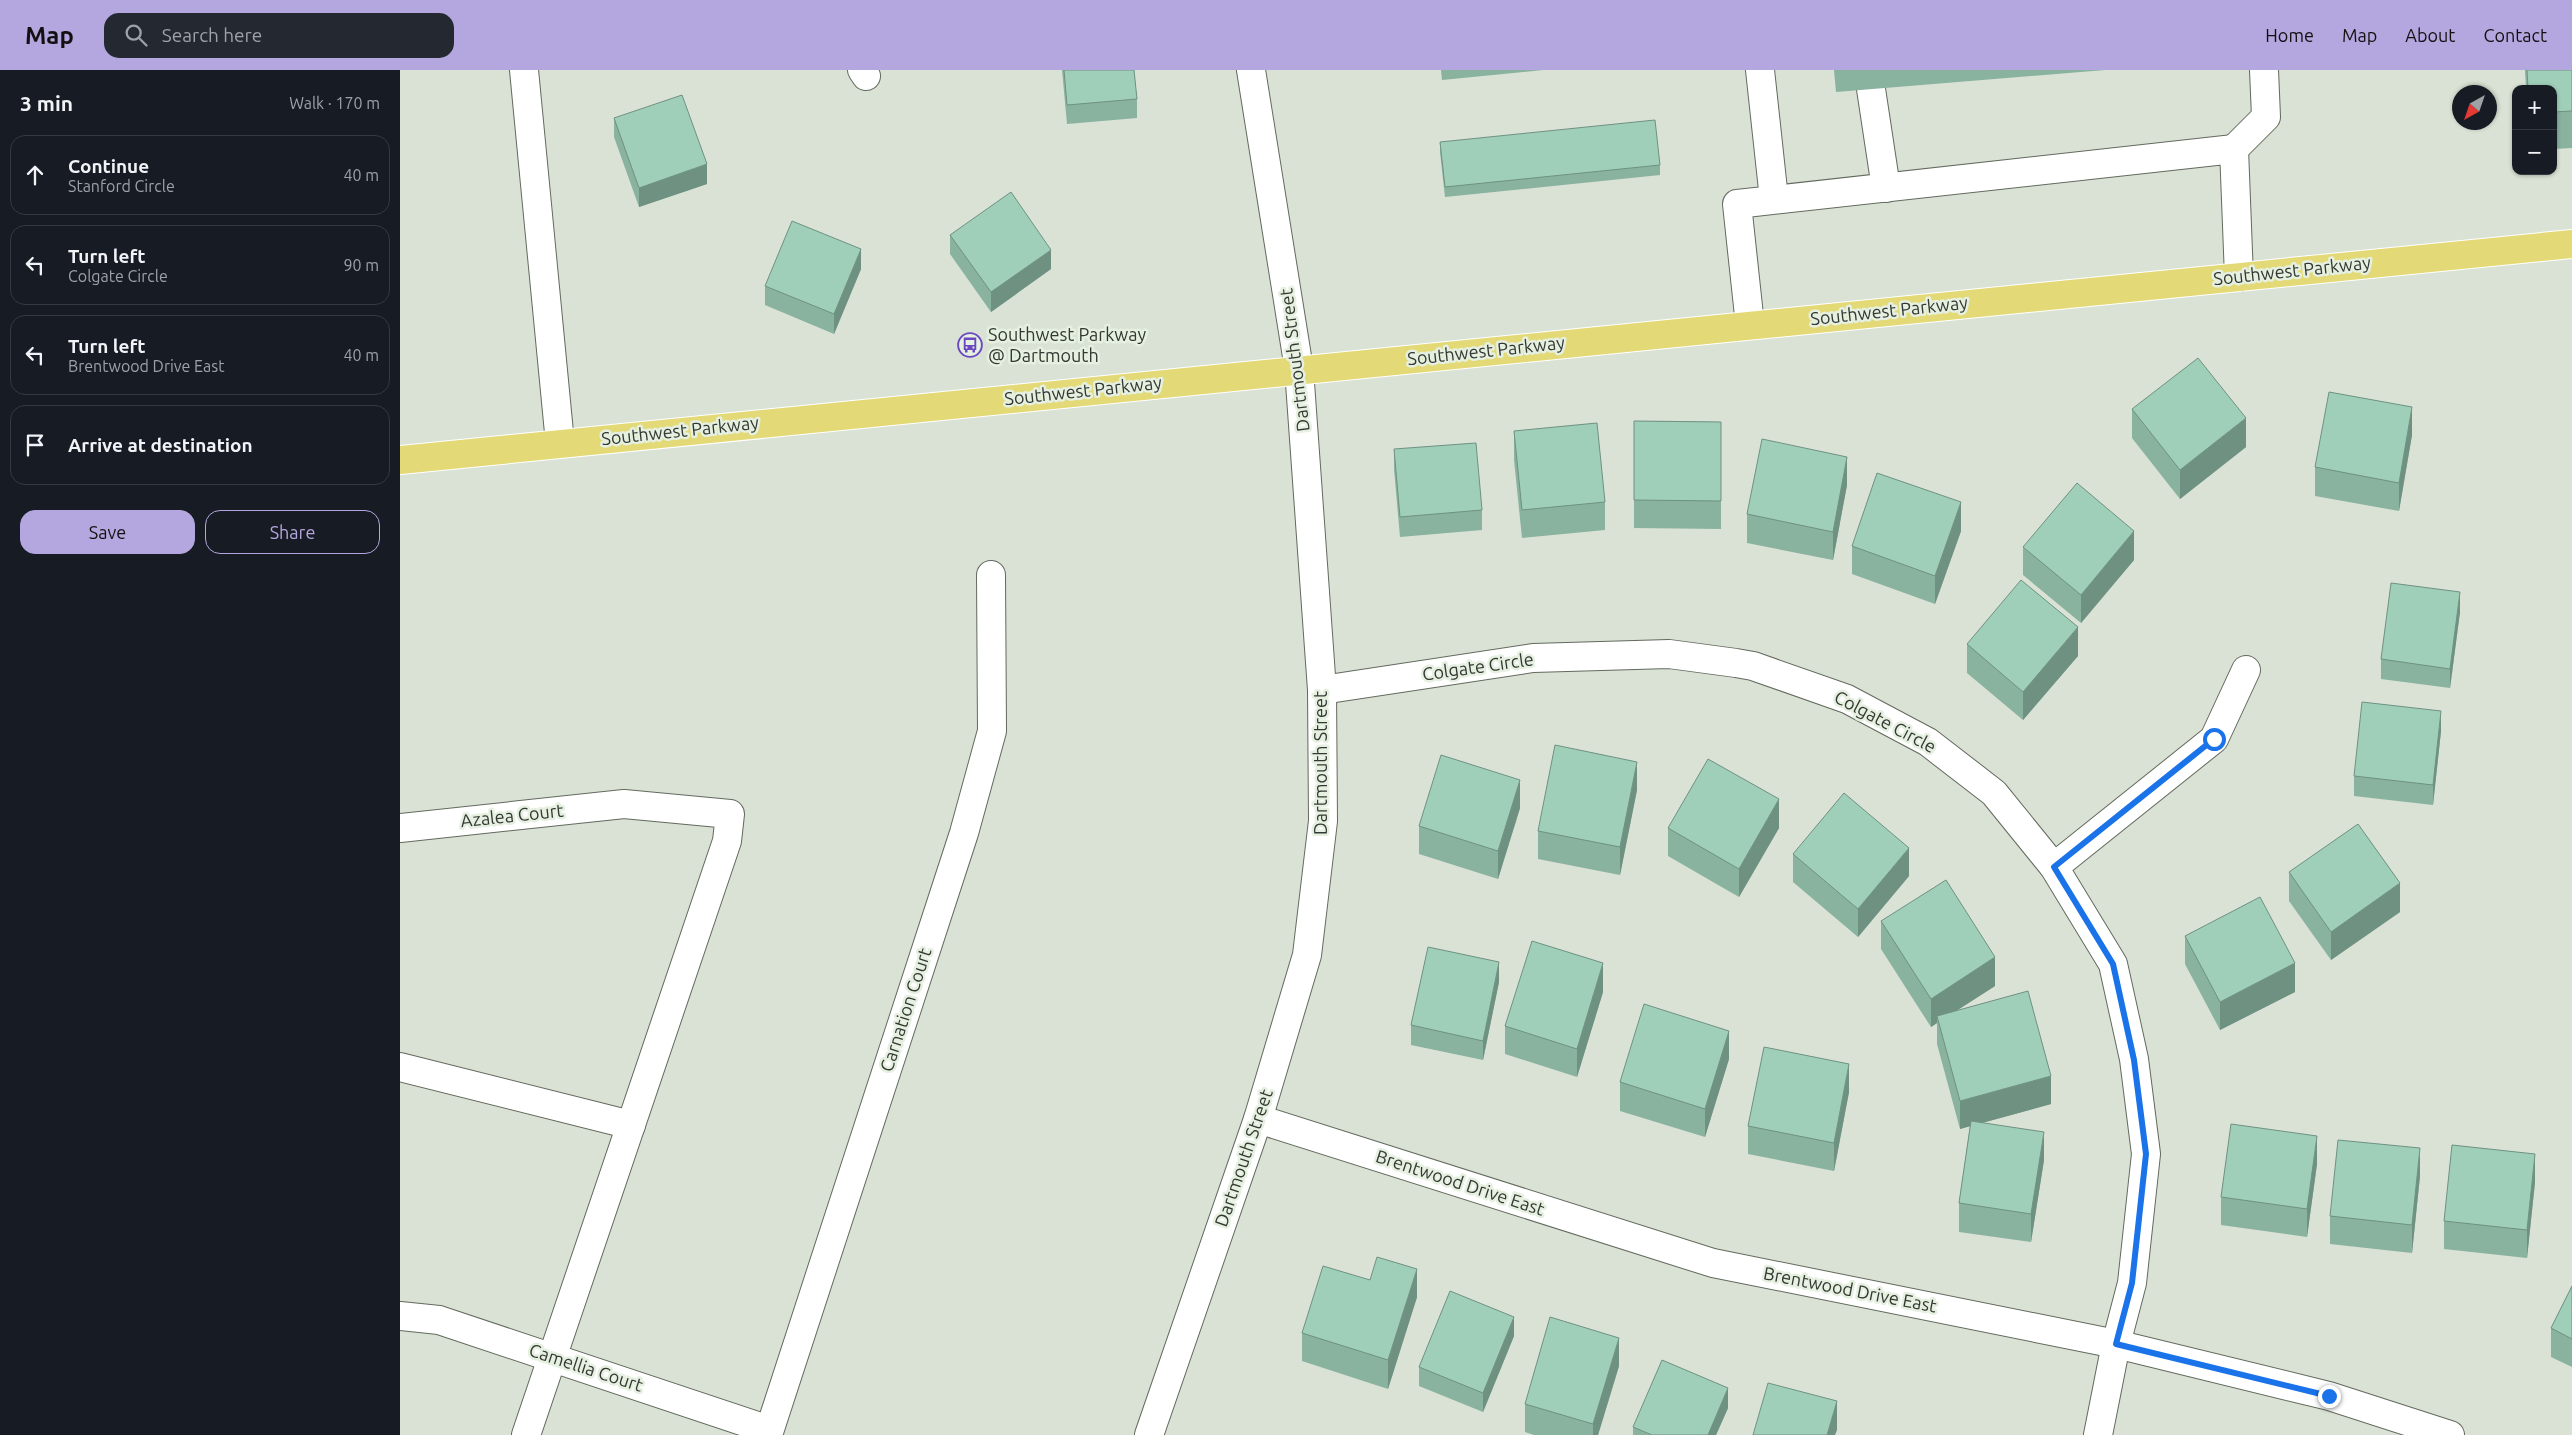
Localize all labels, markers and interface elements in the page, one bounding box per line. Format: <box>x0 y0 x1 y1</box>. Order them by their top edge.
search box <box>104 13 454 58</box>
icon: search <box>122 21 150 49</box>
text: Map <box>25 22 74 49</box>
text: Search here <box>162 24 262 46</box>
text: Home <box>2265 25 2314 45</box>
text: Map <box>2342 25 2377 45</box>
text: About <box>2405 25 2455 45</box>
text: Contact <box>2483 25 2547 45</box>
north arrow <box>2452 85 2497 130</box>
map controls <box>2512 85 2557 175</box>
button: + <box>2512 85 2557 130</box>
text: 3 min <box>20 91 73 115</box>
text: Walk · 170 m <box>289 94 380 112</box>
button: − <box>2512 130 2557 175</box>
text: Continue <box>68 155 149 177</box>
icon: ahead <box>21 161 49 189</box>
text: 40 m <box>343 166 379 184</box>
text: Stanford Circle <box>68 177 175 195</box>
text: Turn left <box>68 245 146 267</box>
icon: left <box>21 251 49 279</box>
street label: Southwest Parkway <box>2212 252 2372 288</box>
text: 90 m <box>343 256 379 274</box>
text: Colgate Circle <box>68 267 168 285</box>
street label: Dartmouth Street <box>1275 287 1313 433</box>
street label: Southwest Parkway <box>1809 292 1969 328</box>
place label: Southwest Parkway @ Dartmouth <box>988 324 1146 365</box>
bus stop icon: Southwest Parkway @ Dartmouth <box>957 332 983 358</box>
street label: Southwest Parkway <box>1406 332 1566 368</box>
text: Turn left <box>68 335 146 357</box>
icon: left <box>21 341 49 369</box>
text: 40 m <box>343 346 379 364</box>
text: Brentwood Drive East <box>68 357 225 375</box>
street label: Southwest Parkway <box>1003 372 1163 408</box>
street label: Southwest Parkway <box>600 412 760 448</box>
icon: arrive <box>21 431 49 459</box>
text: Arrive at destination <box>68 434 253 456</box>
button: Save <box>20 510 195 554</box>
button: Share <box>205 510 380 554</box>
street label: Colgate Circle <box>1421 648 1535 684</box>
street label: Colgate Circle <box>1831 686 1940 756</box>
street label: Dartmouth Street <box>1310 691 1330 835</box>
route start <box>2203 728 2226 751</box>
street label: Azalea Court <box>460 800 564 830</box>
street label: Carnation Court <box>876 945 934 1074</box>
street label: Dartmouth Street <box>1210 1086 1276 1229</box>
street label: Brentwood Drive East <box>1373 1145 1547 1219</box>
street label: Brentwood Drive East <box>1762 1262 1939 1316</box>
street label: Camellia Court <box>527 1339 646 1395</box>
route end <box>2318 1385 2341 1408</box>

